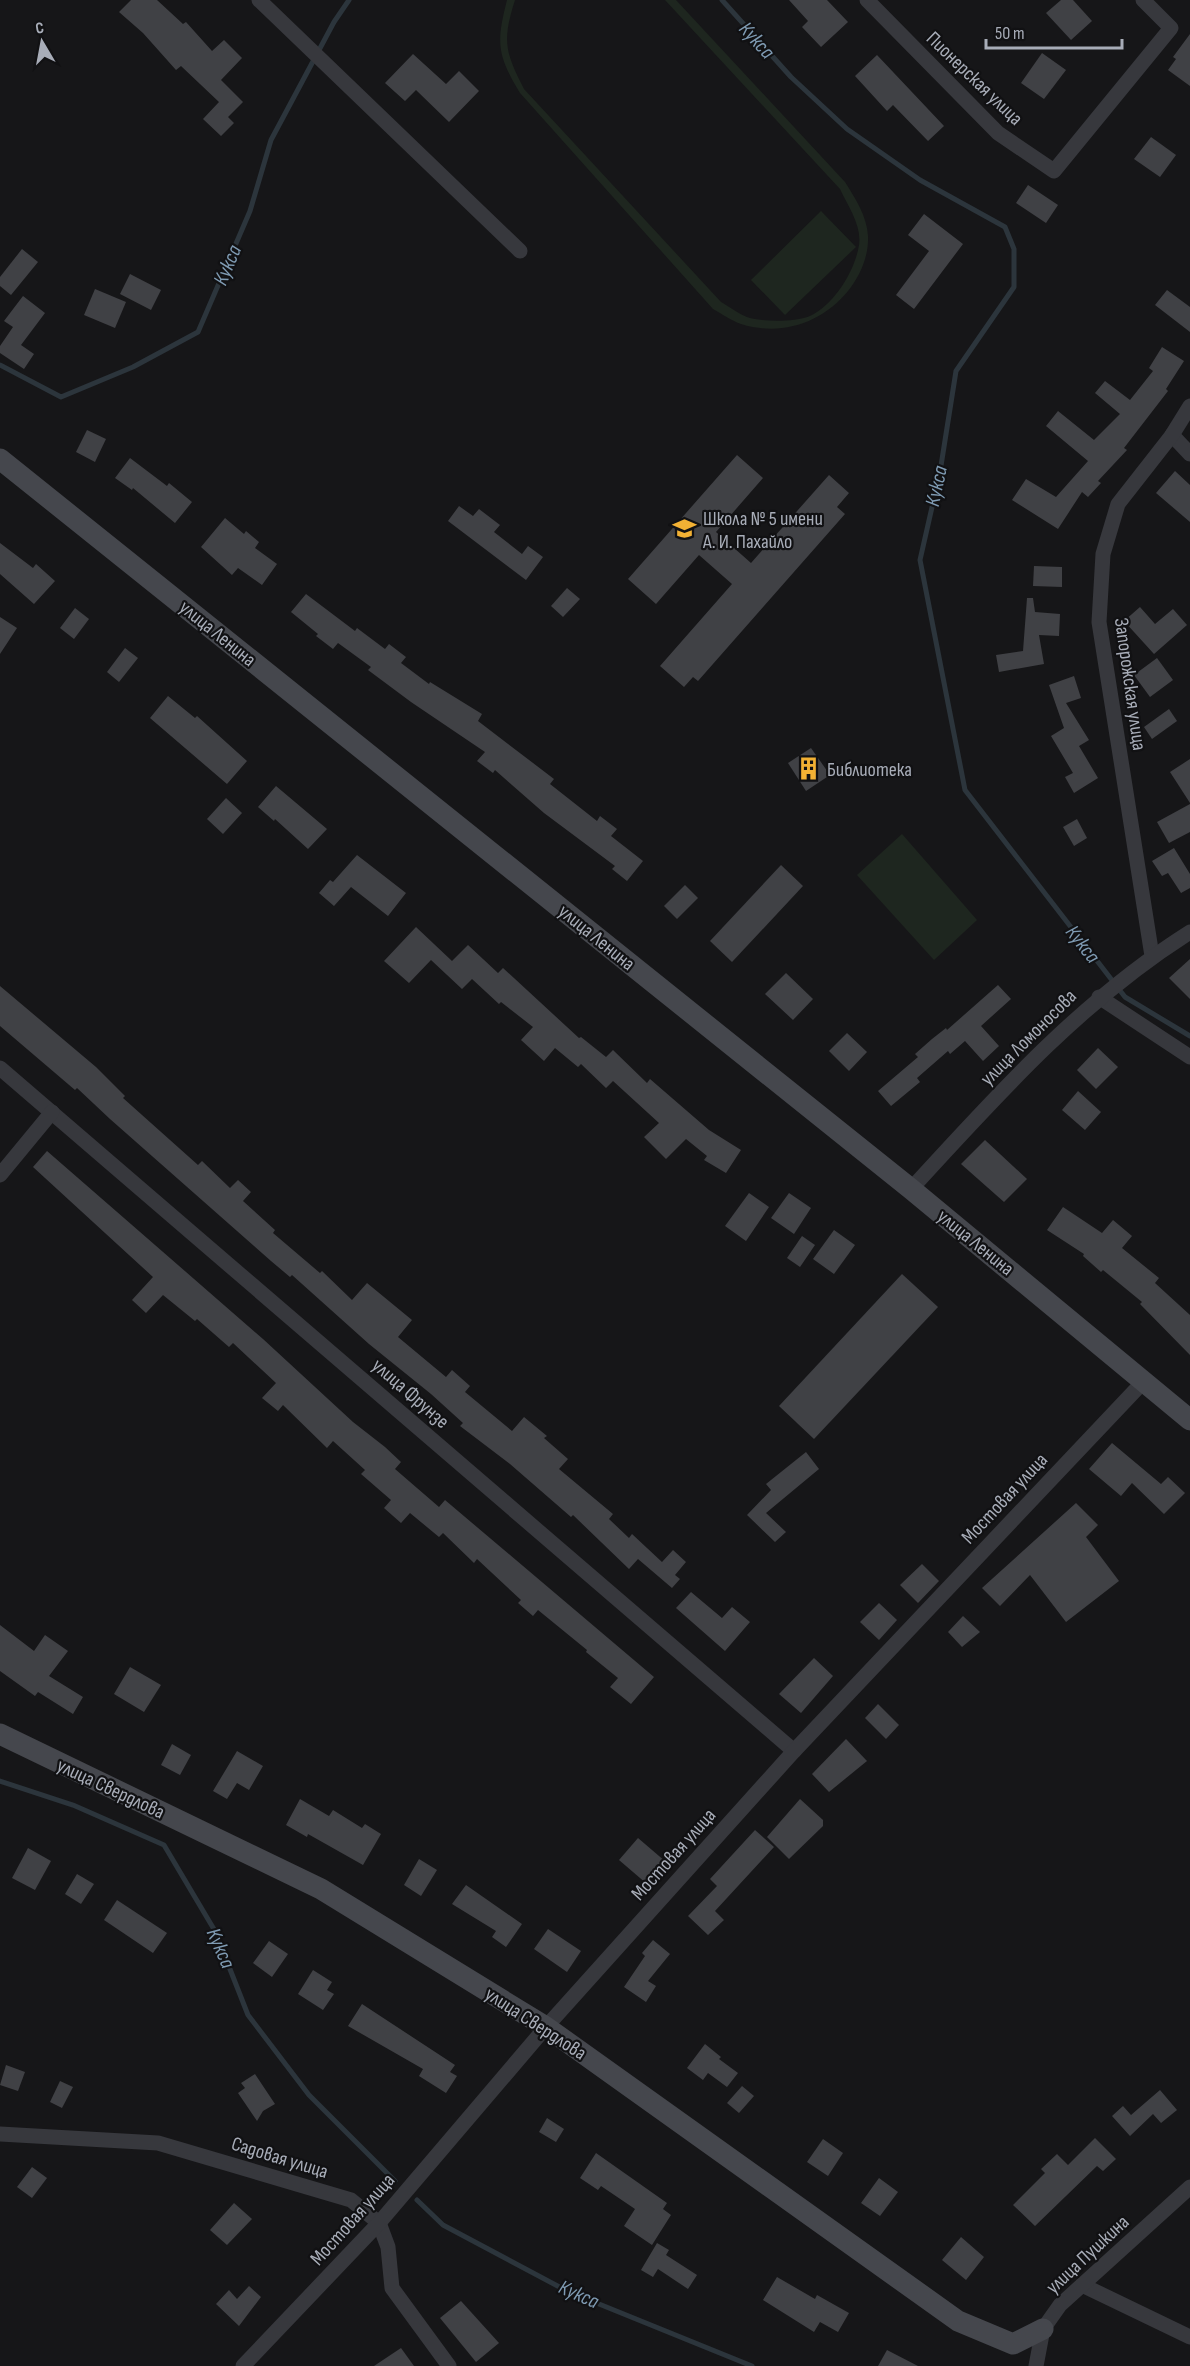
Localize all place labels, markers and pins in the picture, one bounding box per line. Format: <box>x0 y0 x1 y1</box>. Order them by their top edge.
place label: Школа № 5 имени А. И. Пахайло <box>702 507 823 554</box>
school or university icon: Школа № 5 имени А. И. Пахайло <box>672 516 698 542</box>
building icon: Библиотека <box>796 756 822 782</box>
place label: Библиотека <box>827 758 912 782</box>

